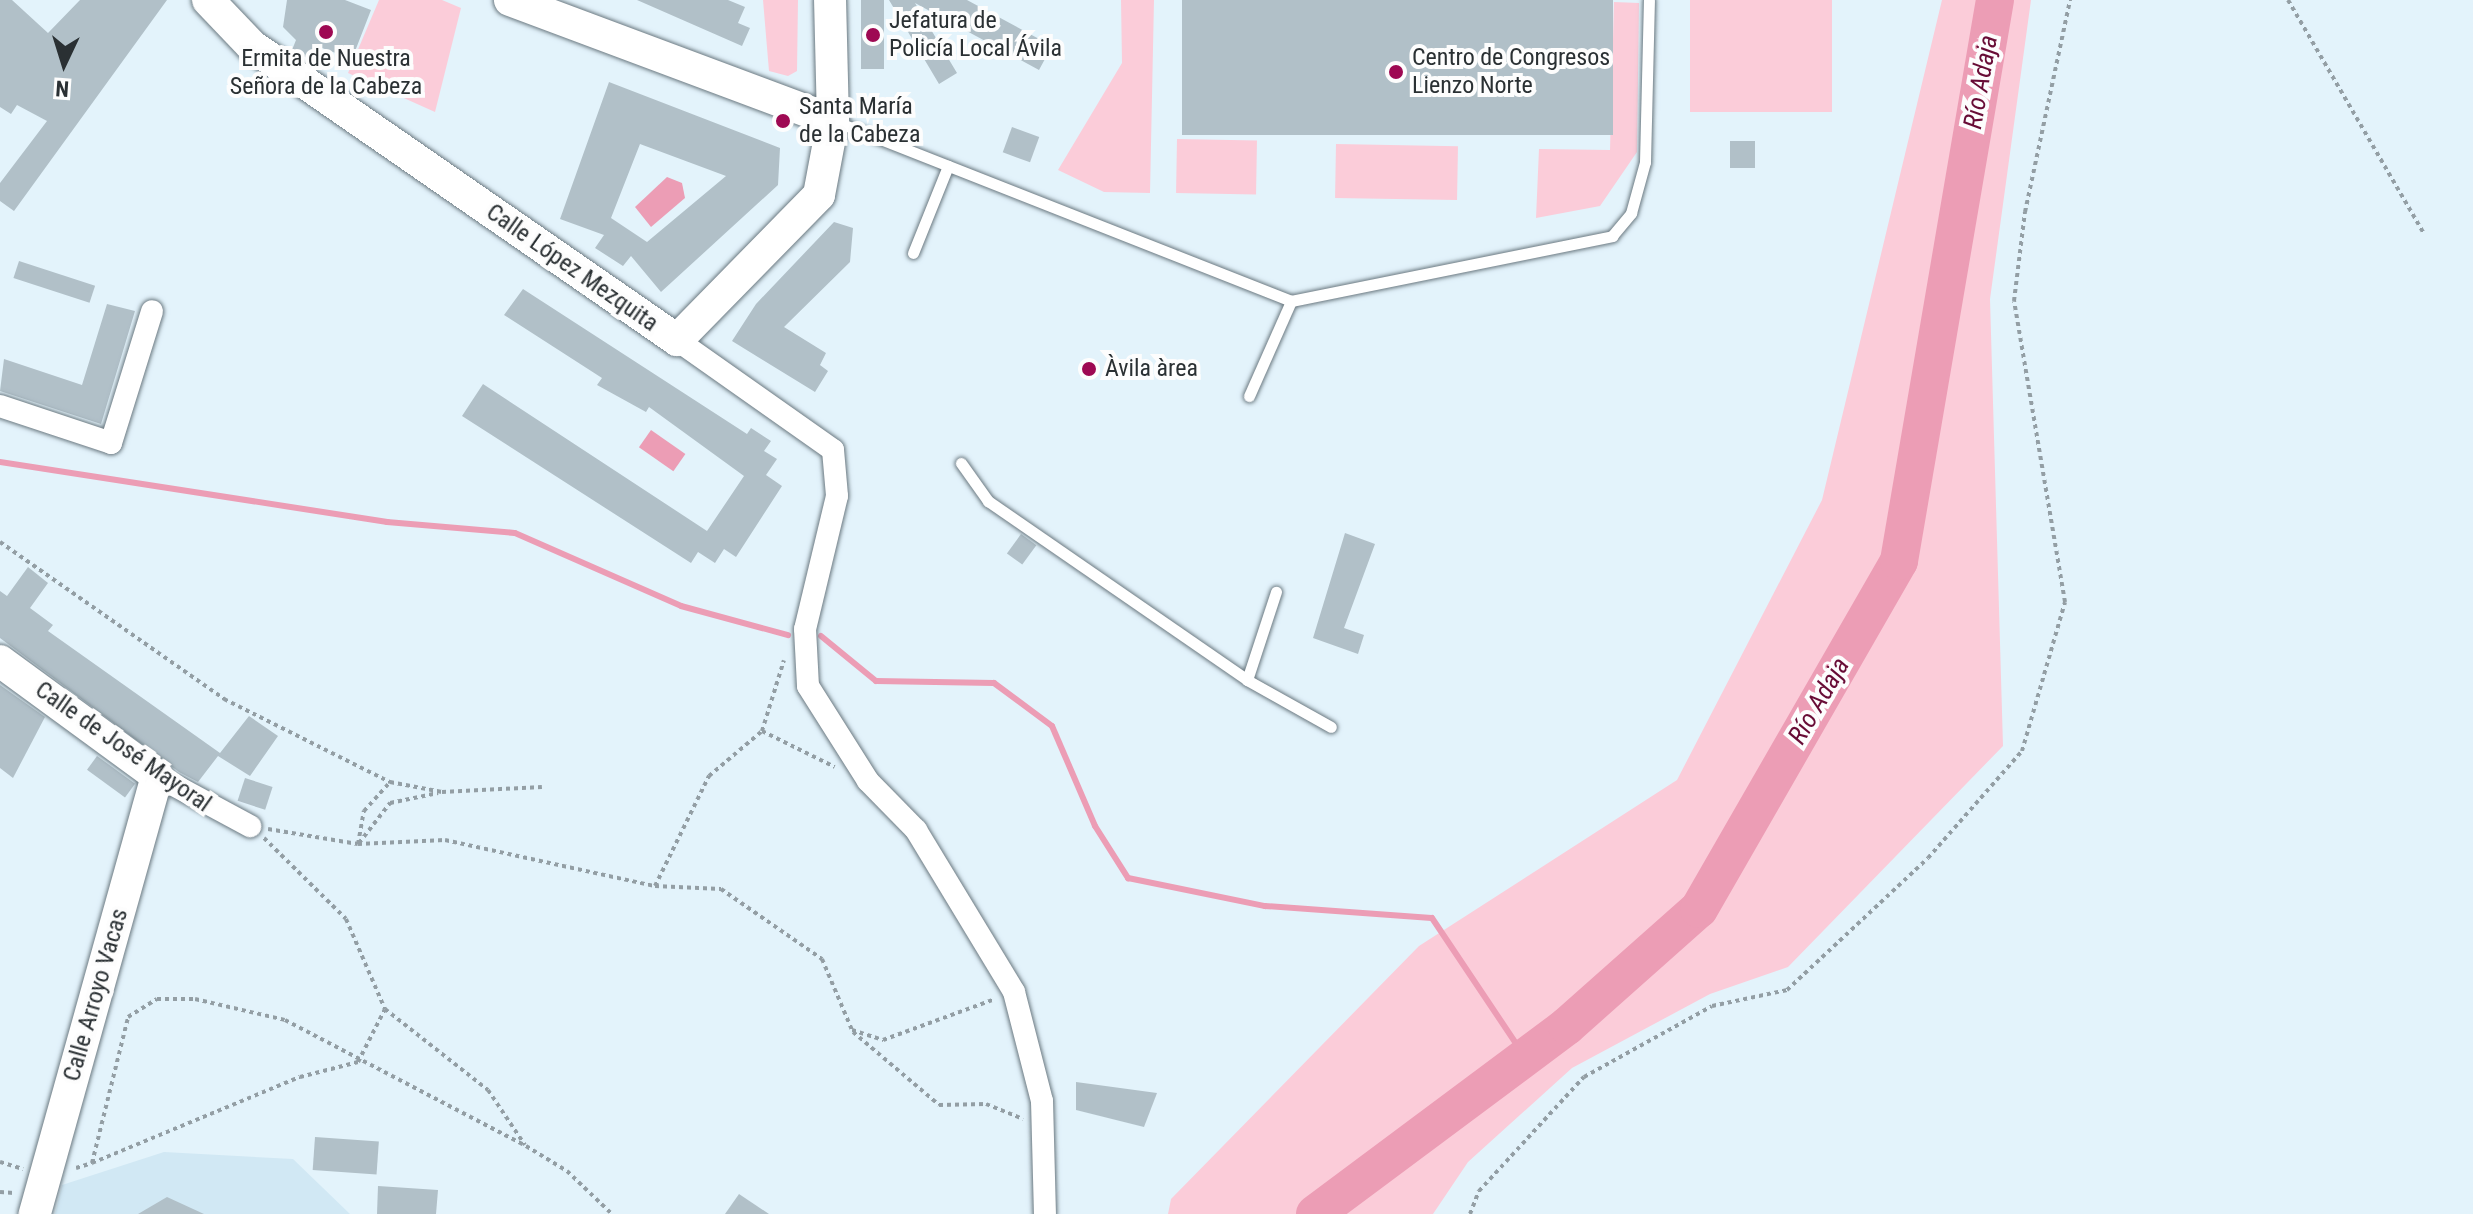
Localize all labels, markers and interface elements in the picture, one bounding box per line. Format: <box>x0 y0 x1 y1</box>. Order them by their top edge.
place label: Jefatura de Policía Local Ávila <box>889 7 1062 63</box>
marker: Ermita de Nuestra Señora de la Cabeza <box>317 23 335 41</box>
north arrow <box>24 24 104 104</box>
marker: Jefatura de Policía Local Ávila <box>864 26 882 44</box>
water label: Río Adaja <box>1957 33 2005 131</box>
place label: Centro de Congresos Lienzo Norte <box>1412 44 1610 100</box>
place label: Ermita de Nuestra Señora de la Cabeza <box>230 45 422 101</box>
marker: Centro de Congresos Lienzo Norte <box>1387 63 1405 81</box>
text: N <box>55 76 70 101</box>
place label: Santa María de la Cabeza <box>799 93 920 149</box>
marker: Santa María de la Cabeza <box>774 112 792 130</box>
street label: Calle López Mezquita <box>481 198 663 338</box>
place label: Àvila àrea <box>1105 355 1198 383</box>
marker: Àvila àrea <box>1080 360 1098 378</box>
water label: Río Adaja <box>1782 652 1856 750</box>
street label: Calle de José Mayoral <box>30 676 216 818</box>
street label: Calle Arroyo Vacas <box>58 905 134 1085</box>

